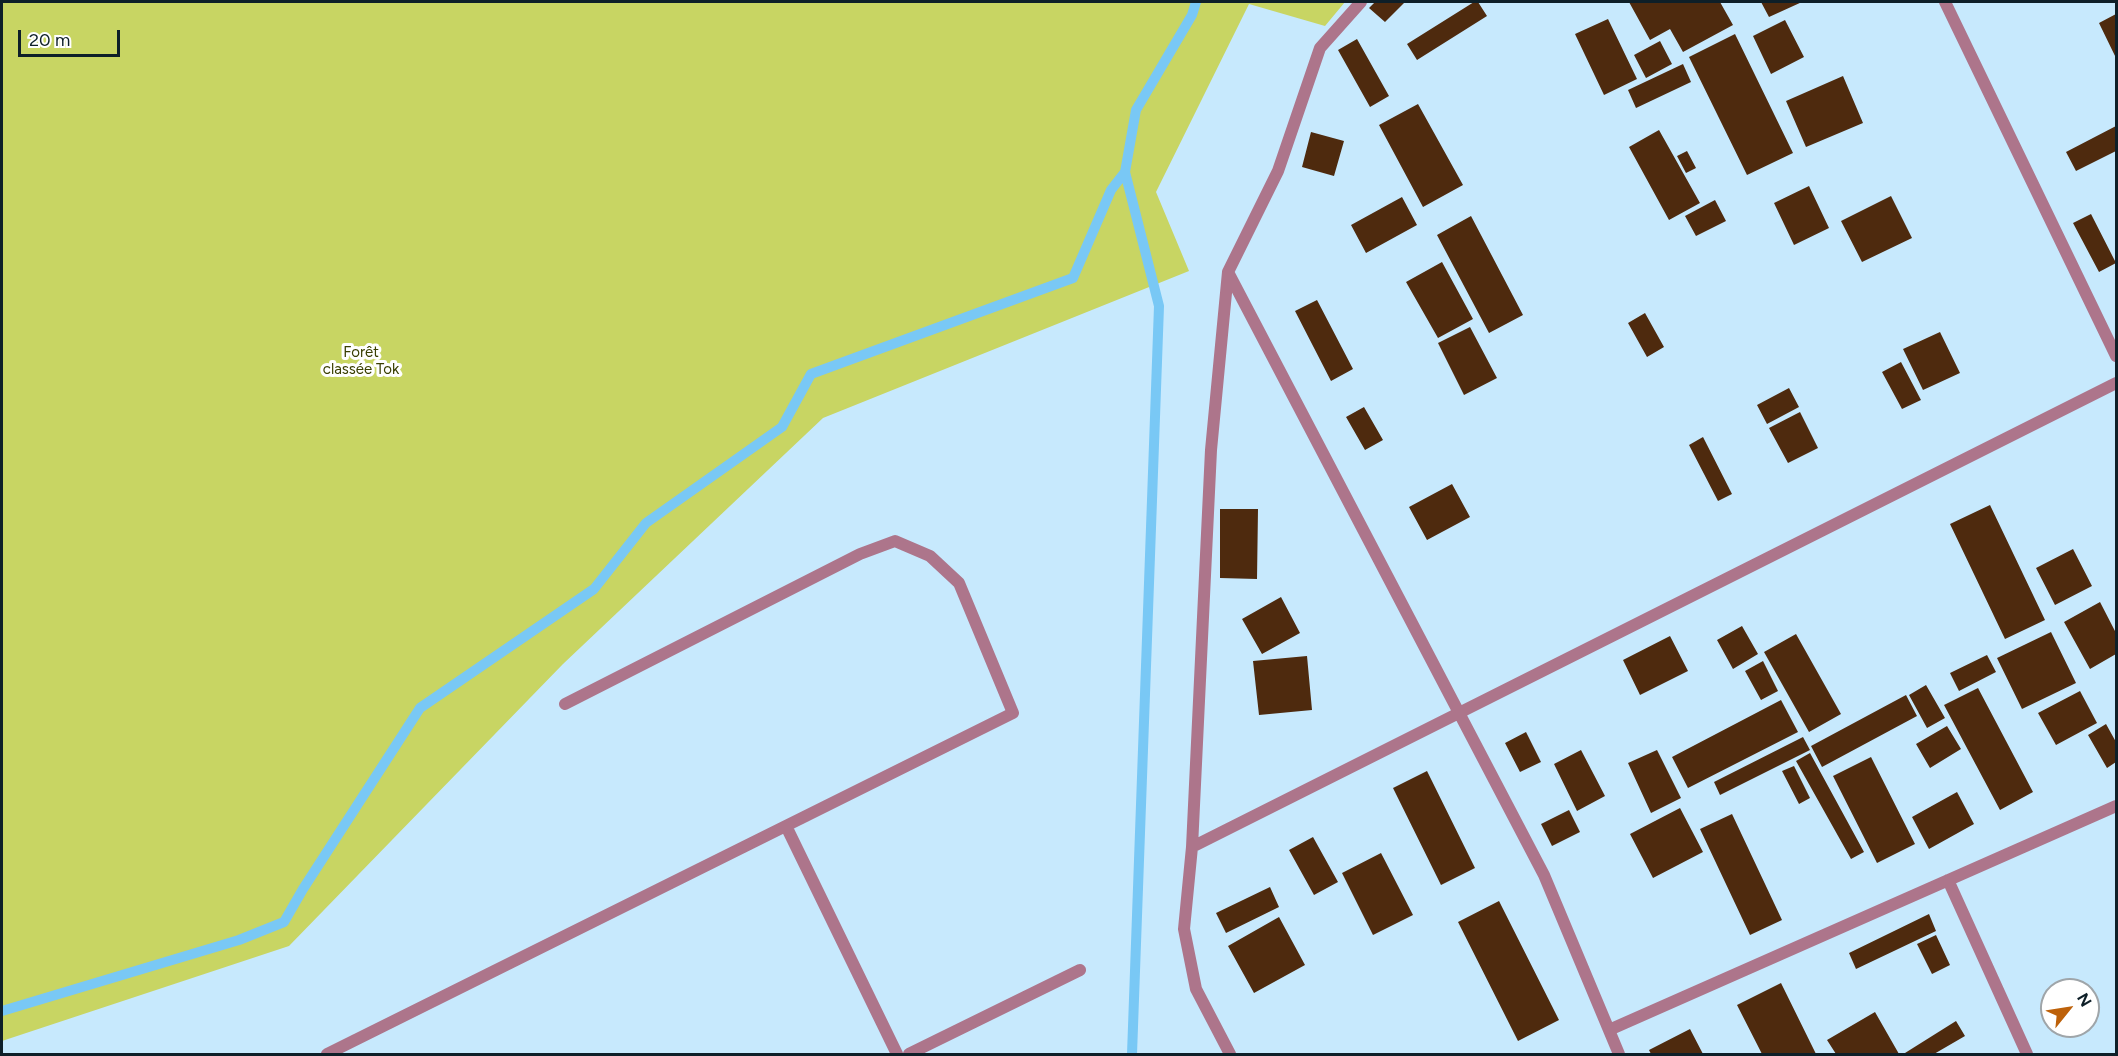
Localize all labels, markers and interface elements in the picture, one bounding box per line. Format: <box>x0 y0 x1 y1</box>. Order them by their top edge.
scale bar <box>21 18 123 56</box>
text: 20 m <box>29 29 70 51</box>
park label: Forêt classée Tok <box>323 344 399 379</box>
north arrow <box>2040 978 2100 1038</box>
text: N <box>2073 990 2096 1010</box>

